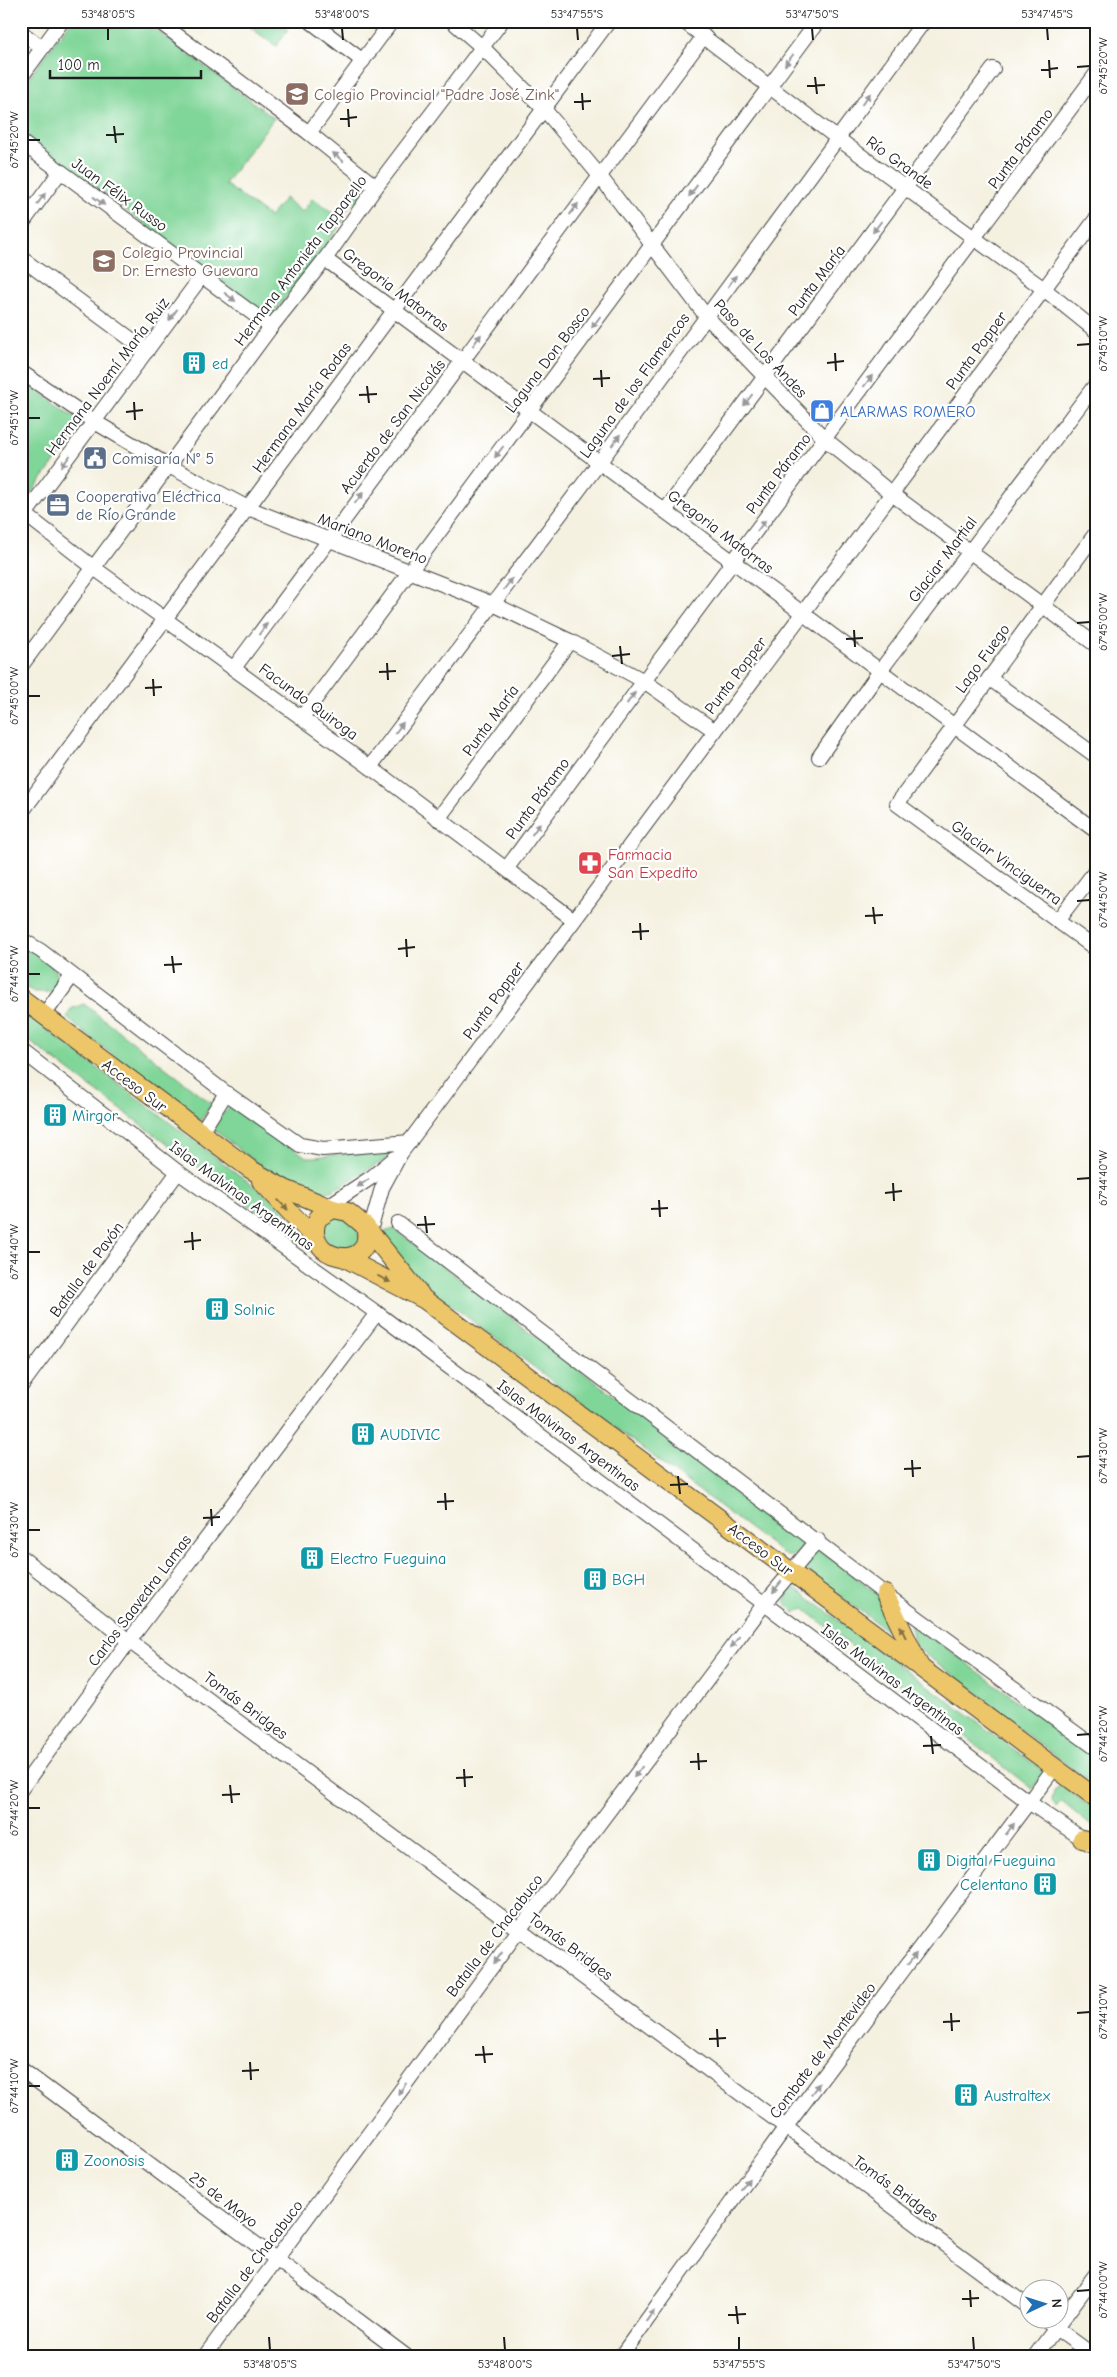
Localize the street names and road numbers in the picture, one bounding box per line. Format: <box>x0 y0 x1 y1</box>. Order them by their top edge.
street label: Punta Páramo <box>985 105 1057 192</box>
street label: Río Grande <box>863 133 936 193</box>
street label: Juan Félix Russo <box>68 154 171 236</box>
street label: Hermana Antonieta Tapparello <box>231 172 371 349</box>
street label: Punta María <box>784 242 849 319</box>
street label: Gregoria Matorras <box>339 244 452 336</box>
street label: Hermana Noemí María Ruiz <box>43 294 173 459</box>
street label: Paso de Los Andes <box>710 296 811 402</box>
street label: Laguna Don Bosco <box>502 303 594 416</box>
street label: Punta Popper <box>943 308 1011 393</box>
street label: Laguna de los Flamencos <box>576 309 694 462</box>
street label: Hermana María Rodas <box>249 339 355 476</box>
street label: Acuerdo de San Nicolás <box>336 356 449 497</box>
street label: Punta Páramo <box>743 430 815 517</box>
street label: Gregoria Matorras <box>664 486 777 578</box>
street label: Mariano Moreno <box>315 510 430 568</box>
street label: Glaciar Martial <box>905 513 981 606</box>
street label: Lago Fuego <box>952 621 1014 696</box>
street label: Punta Popper <box>701 633 771 718</box>
street label: Facundo Quiroga <box>255 660 361 744</box>
street label: Punta María <box>459 681 523 760</box>
street label: Punta Páramo <box>502 754 573 843</box>
street label: Glaciar Vinciguerra <box>948 817 1065 909</box>
street label: Punta Popper <box>460 958 528 1043</box>
street label: Acceso Sur <box>98 1056 171 1116</box>
street label: Islas Malvinas Argentinas <box>166 1137 317 1254</box>
street label: Batalla de Pavón <box>46 1218 127 1321</box>
street label: Islas Malvinas Argentinas <box>494 1376 643 1495</box>
street label: Acceso Sur <box>724 1520 797 1580</box>
street label: Carlos Saavedra Lamas <box>84 1531 195 1670</box>
street label: Islas Malvinas Argentinas <box>818 1620 967 1739</box>
street label: Tomás Bridges <box>200 1668 291 1743</box>
street label: Batalla de Chacabuco <box>443 1871 547 2000</box>
street label: Tomás Bridges <box>525 1909 616 1984</box>
street label: Combate de Montevideo <box>766 1979 880 2122</box>
street label: Tomás Bridges <box>850 2152 942 2226</box>
street label: 25 de Mayo <box>186 2168 261 2231</box>
street label: Batalla de Chacabuco <box>203 2197 307 2326</box>

